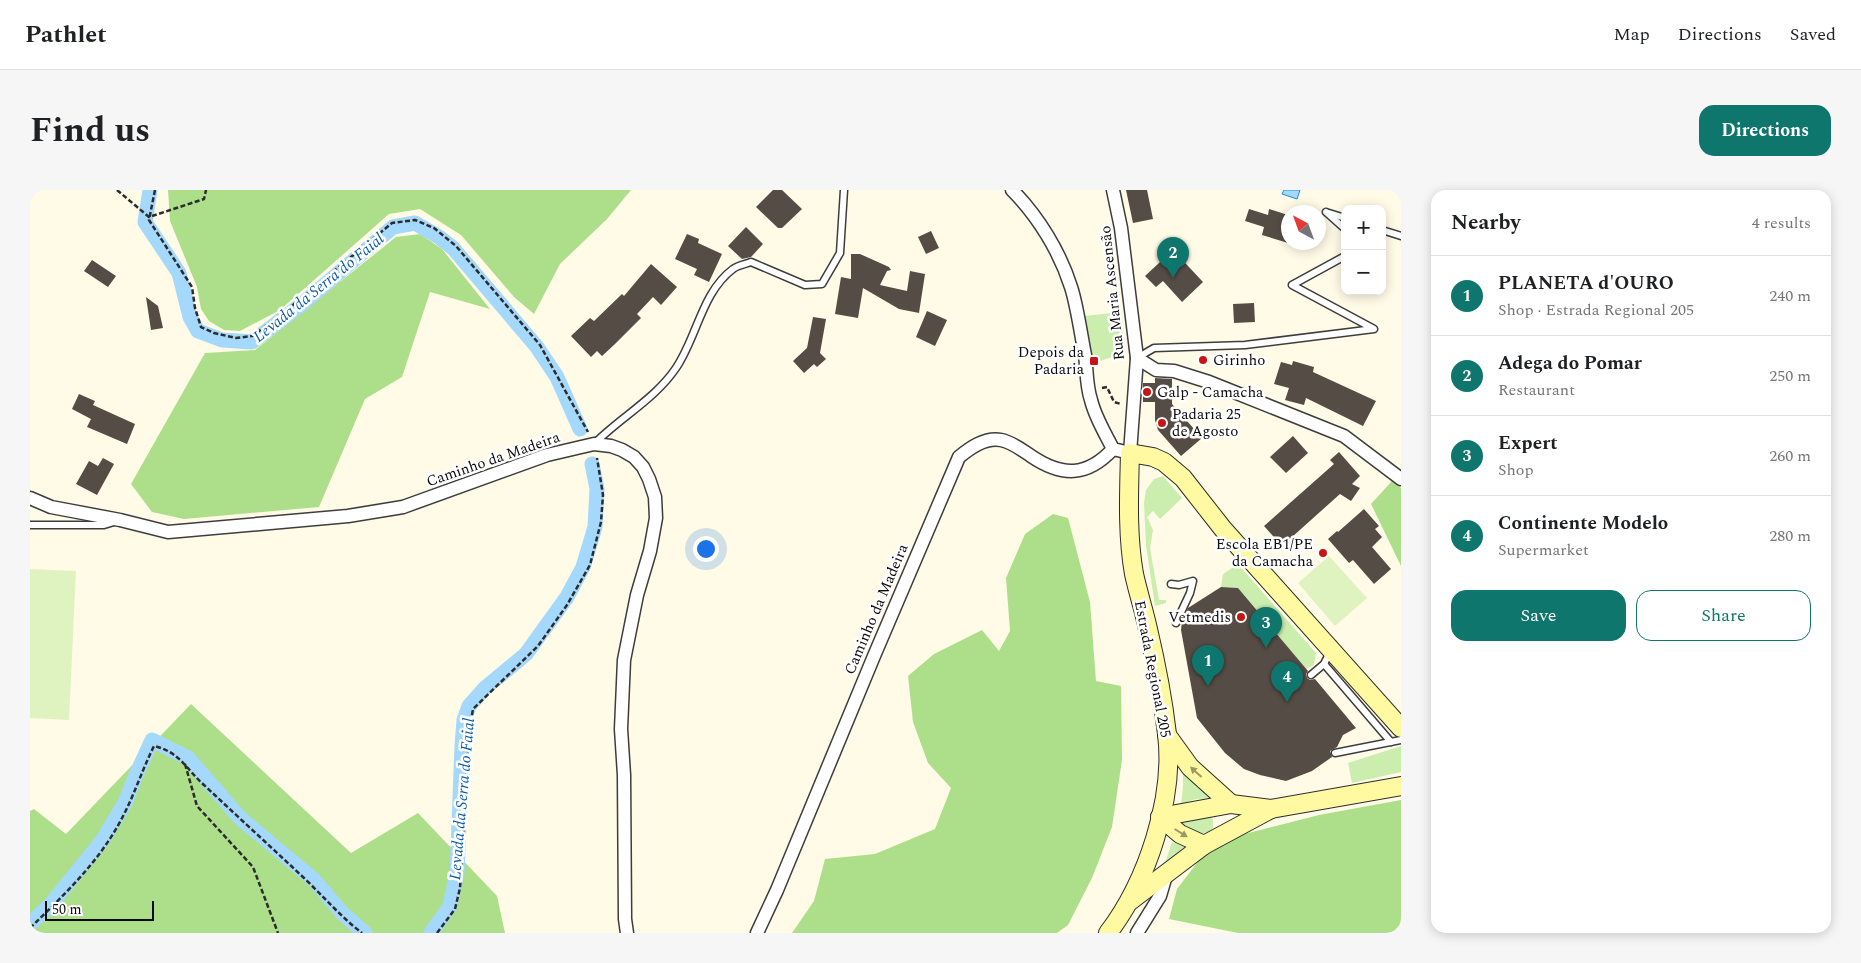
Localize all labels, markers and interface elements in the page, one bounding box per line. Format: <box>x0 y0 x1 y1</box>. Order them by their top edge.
text: Pathlet <box>25 17 107 53</box>
text: Map <box>1614 21 1650 48</box>
text: Directions <box>1678 21 1762 48</box>
text: Saved <box>1790 21 1836 48</box>
text: Find us <box>30 104 150 157</box>
button: Directions <box>1699 105 1831 156</box>
north arrow <box>1281 205 1326 250</box>
map controls <box>1341 205 1386 295</box>
button: + <box>1341 205 1386 250</box>
text: Nearby <box>1451 207 1521 239</box>
text: 4 results <box>1752 211 1811 235</box>
street label: Rua Maria Ascensão <box>1094 224 1131 362</box>
water label: Levada da Serra do Faial <box>248 227 389 348</box>
pin: 2 <box>1157 237 1189 278</box>
button: − <box>1341 250 1386 295</box>
text: PLANETA d'OURO <box>1498 269 1674 298</box>
text: 1 <box>1463 284 1471 308</box>
text: 240 m <box>1769 284 1811 308</box>
text: Shop · Estrada Regional 205 <box>1498 298 1694 322</box>
place label: Depois da Padaria <box>1018 341 1085 381</box>
place label: Girinho <box>1213 349 1265 372</box>
text: Adega do Pomar <box>1498 349 1642 378</box>
marker: Girinho <box>1197 354 1209 366</box>
marker: Depois da Padaria <box>1088 355 1100 367</box>
text: 2 <box>1463 364 1471 388</box>
text: 250 m <box>1769 364 1811 388</box>
text: Restaurant <box>1498 378 1575 402</box>
place label: Galp - Camacha <box>1157 381 1264 404</box>
marker: Galp - Camacha <box>1141 386 1153 398</box>
place label: Padaria 25 de Agosto <box>1172 403 1241 443</box>
marker: Padaria 25 de Agosto <box>1156 417 1168 429</box>
street label: Caminho da Madeira <box>423 426 564 493</box>
text: Expert <box>1498 429 1558 458</box>
text: 3 <box>1463 444 1471 468</box>
text: 260 m <box>1769 444 1811 468</box>
text: Shop <box>1498 458 1534 482</box>
text: Continente Modelo <box>1498 509 1668 538</box>
text: 4 <box>1463 524 1471 548</box>
text: 280 m <box>1769 524 1811 548</box>
place label: Escola EB1/PE da Camacha <box>1216 533 1314 573</box>
your location <box>693 536 719 562</box>
text: Supermarket <box>1498 538 1589 562</box>
street label: Caminho da Madeira <box>839 540 915 678</box>
marker: Escola EB1/PE da Camacha <box>1317 547 1329 559</box>
button: Save <box>1451 590 1626 641</box>
button: Share <box>1636 590 1811 641</box>
street label: Estrada Regional 205 <box>1128 599 1177 740</box>
place label: Vetmedis <box>1168 606 1231 629</box>
pin: 3 <box>1250 607 1282 648</box>
marker: Vetmedis <box>1235 611 1247 623</box>
pin: 1 <box>1192 645 1224 686</box>
pin: 4 <box>1271 661 1303 702</box>
water label: Levada da Serra do Faial <box>443 717 481 881</box>
one-way arrow <box>1189 767 1202 778</box>
one-way arrow <box>1174 829 1187 838</box>
scale bar <box>45 898 154 921</box>
text: 50 m <box>52 899 82 920</box>

